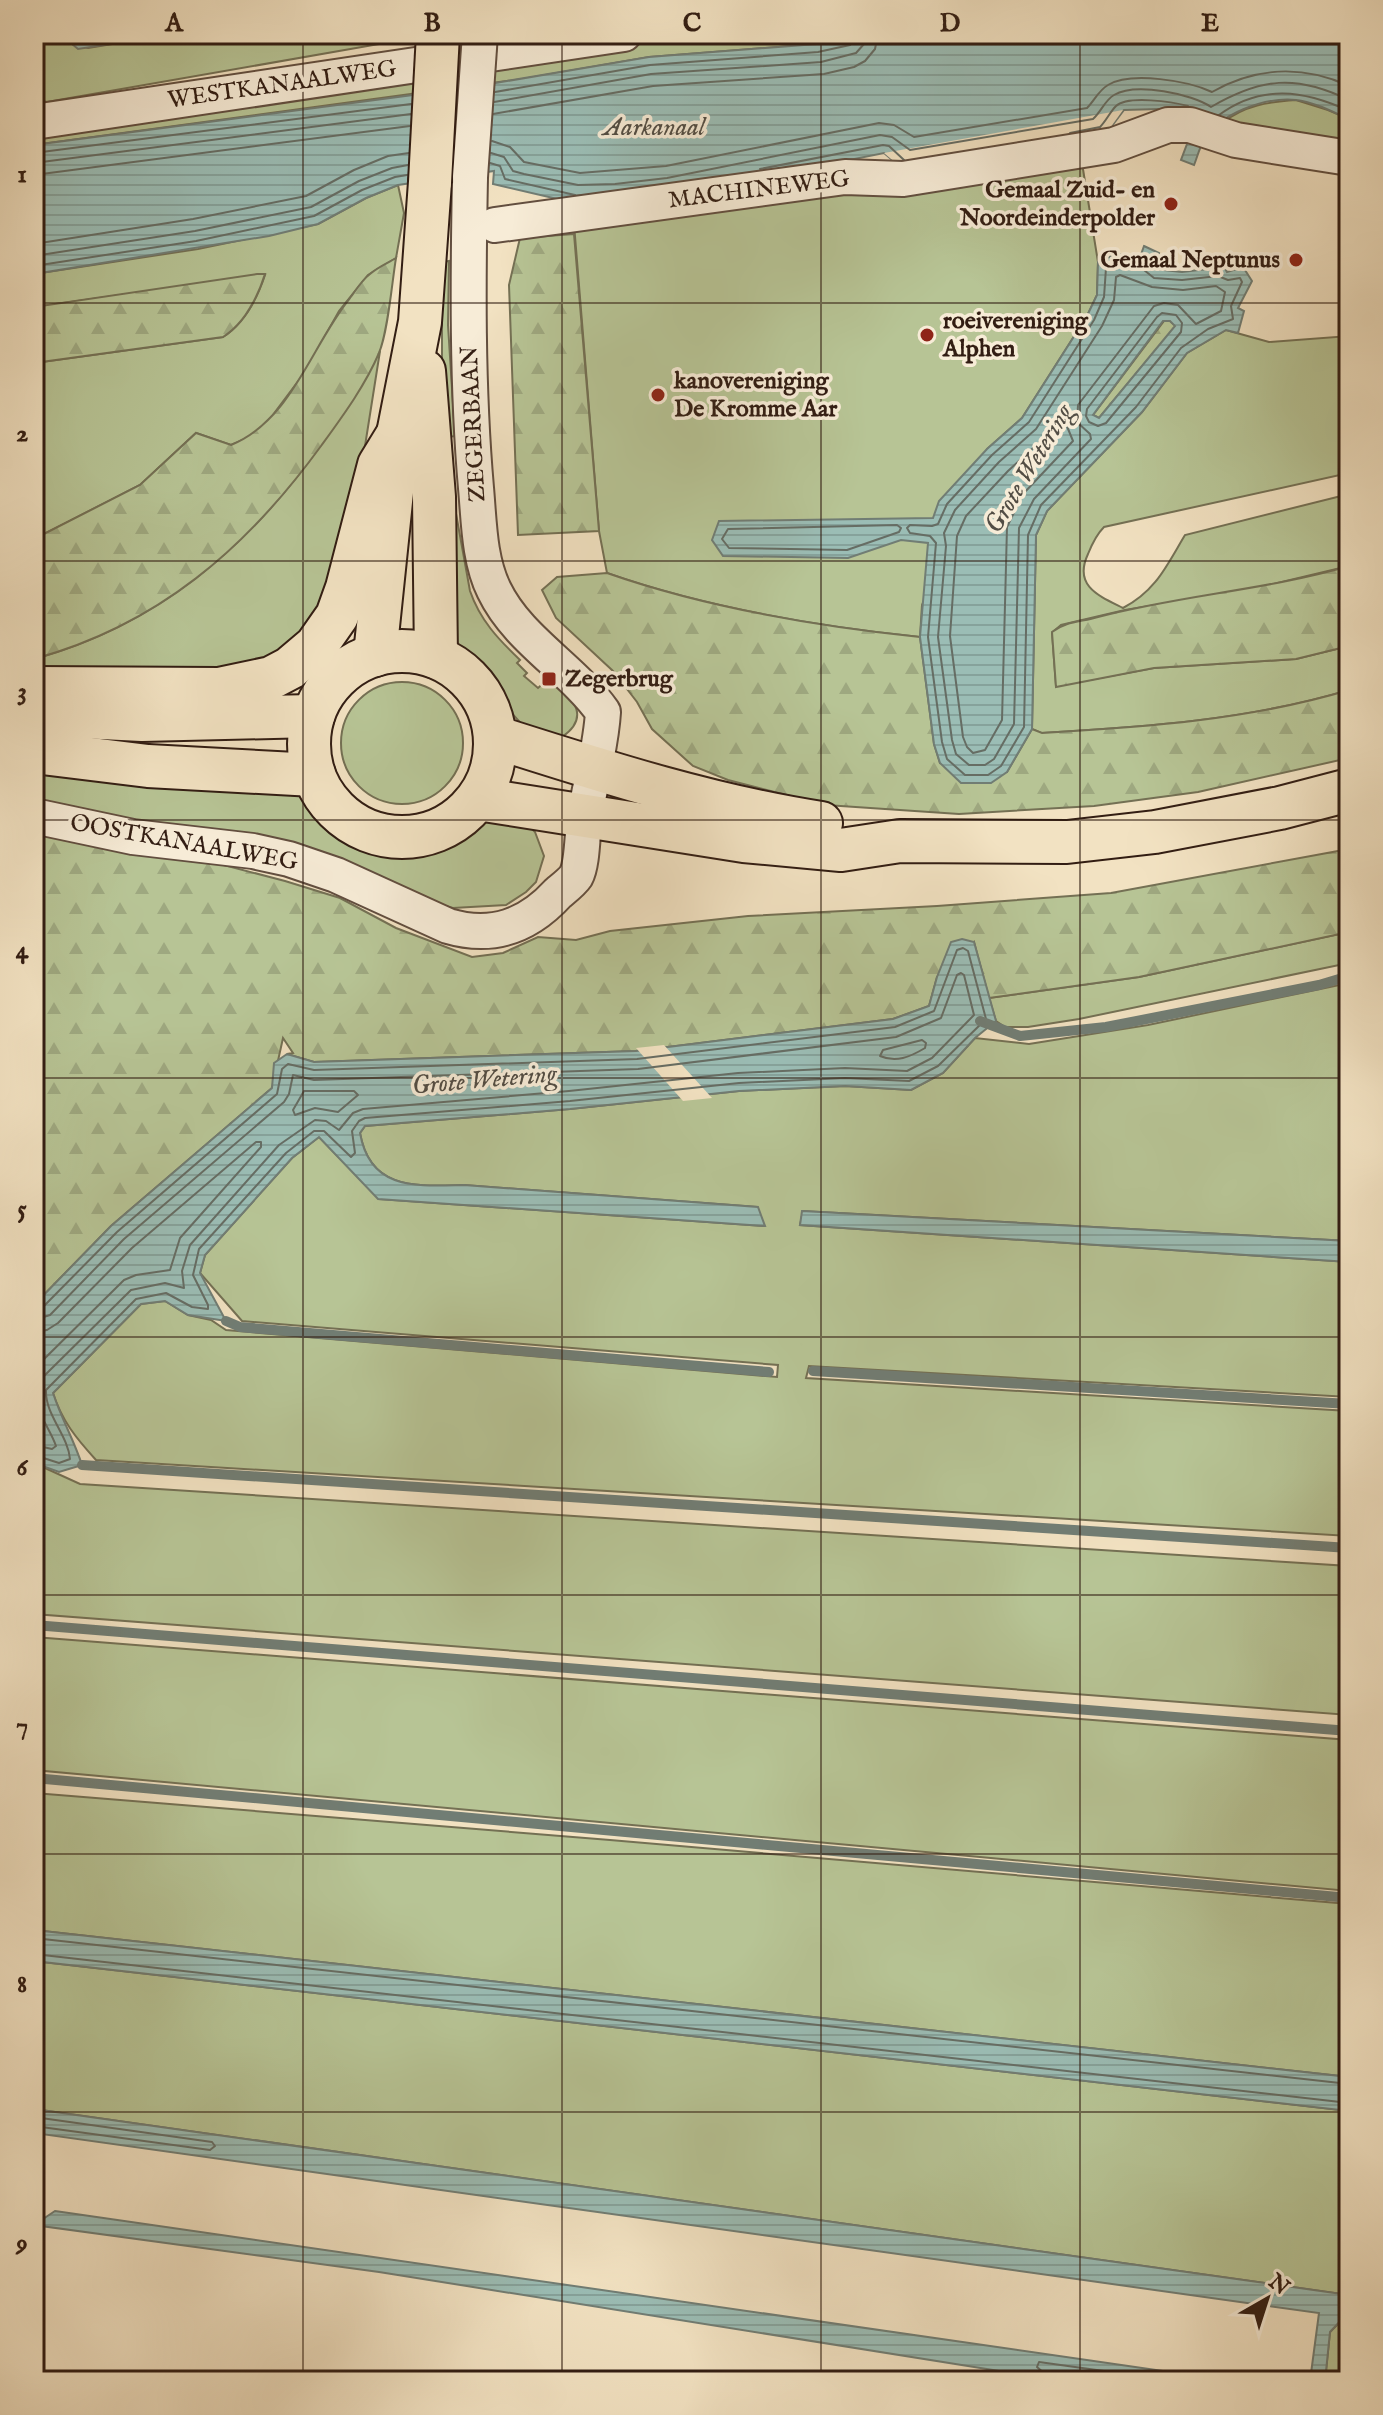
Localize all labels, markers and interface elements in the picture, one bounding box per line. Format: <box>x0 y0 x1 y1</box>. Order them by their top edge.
text: A <box>164 7 184 40</box>
text: B <box>423 7 441 40</box>
text: C <box>683 7 702 40</box>
text: D <box>940 7 961 40</box>
text: E <box>1201 7 1219 40</box>
street label: WESTKANAALWEG <box>166 54 398 116</box>
water label: Aarkanaal <box>600 111 707 144</box>
text: 1 <box>17 158 27 191</box>
street label: MACHINEWEG <box>667 164 851 216</box>
place label: Gemaal Zuid- en Noordeinderpolder <box>959 175 1155 234</box>
marker: Gemaal Zuid- en Noordeinderpolder <box>1162 195 1180 213</box>
place label: Gemaal Neptunus <box>1100 245 1281 276</box>
marker: Gemaal Neptunus <box>1287 251 1305 269</box>
place label: roeivereniging Alphen <box>942 306 1089 365</box>
marker: roeivereniging Alphen <box>918 326 936 344</box>
street label: ZEGERBAAN <box>454 345 494 503</box>
place label: kanovereniging De Kromme Aar <box>673 366 837 425</box>
marker: kanovereniging De Kromme Aar <box>649 386 667 404</box>
water label: Grote Wetering <box>977 397 1082 540</box>
text: 2 <box>16 417 28 450</box>
place label: Zegerbrug <box>565 664 674 695</box>
marker: Zegerbrug <box>540 670 558 688</box>
text: 3 <box>17 675 27 708</box>
street label: OOSTKANAALWEG <box>68 808 300 878</box>
text: 4 <box>16 934 30 967</box>
water label: Grote Wetering <box>410 1057 559 1104</box>
text: 5 <box>17 1193 27 1226</box>
text: 6 <box>17 1451 29 1484</box>
text: 7 <box>16 1710 28 1743</box>
text: 8 <box>17 1968 27 2001</box>
text: 9 <box>15 2227 28 2260</box>
north arrow <box>1227 2259 1307 2339</box>
text: N <box>1261 2268 1295 2302</box>

